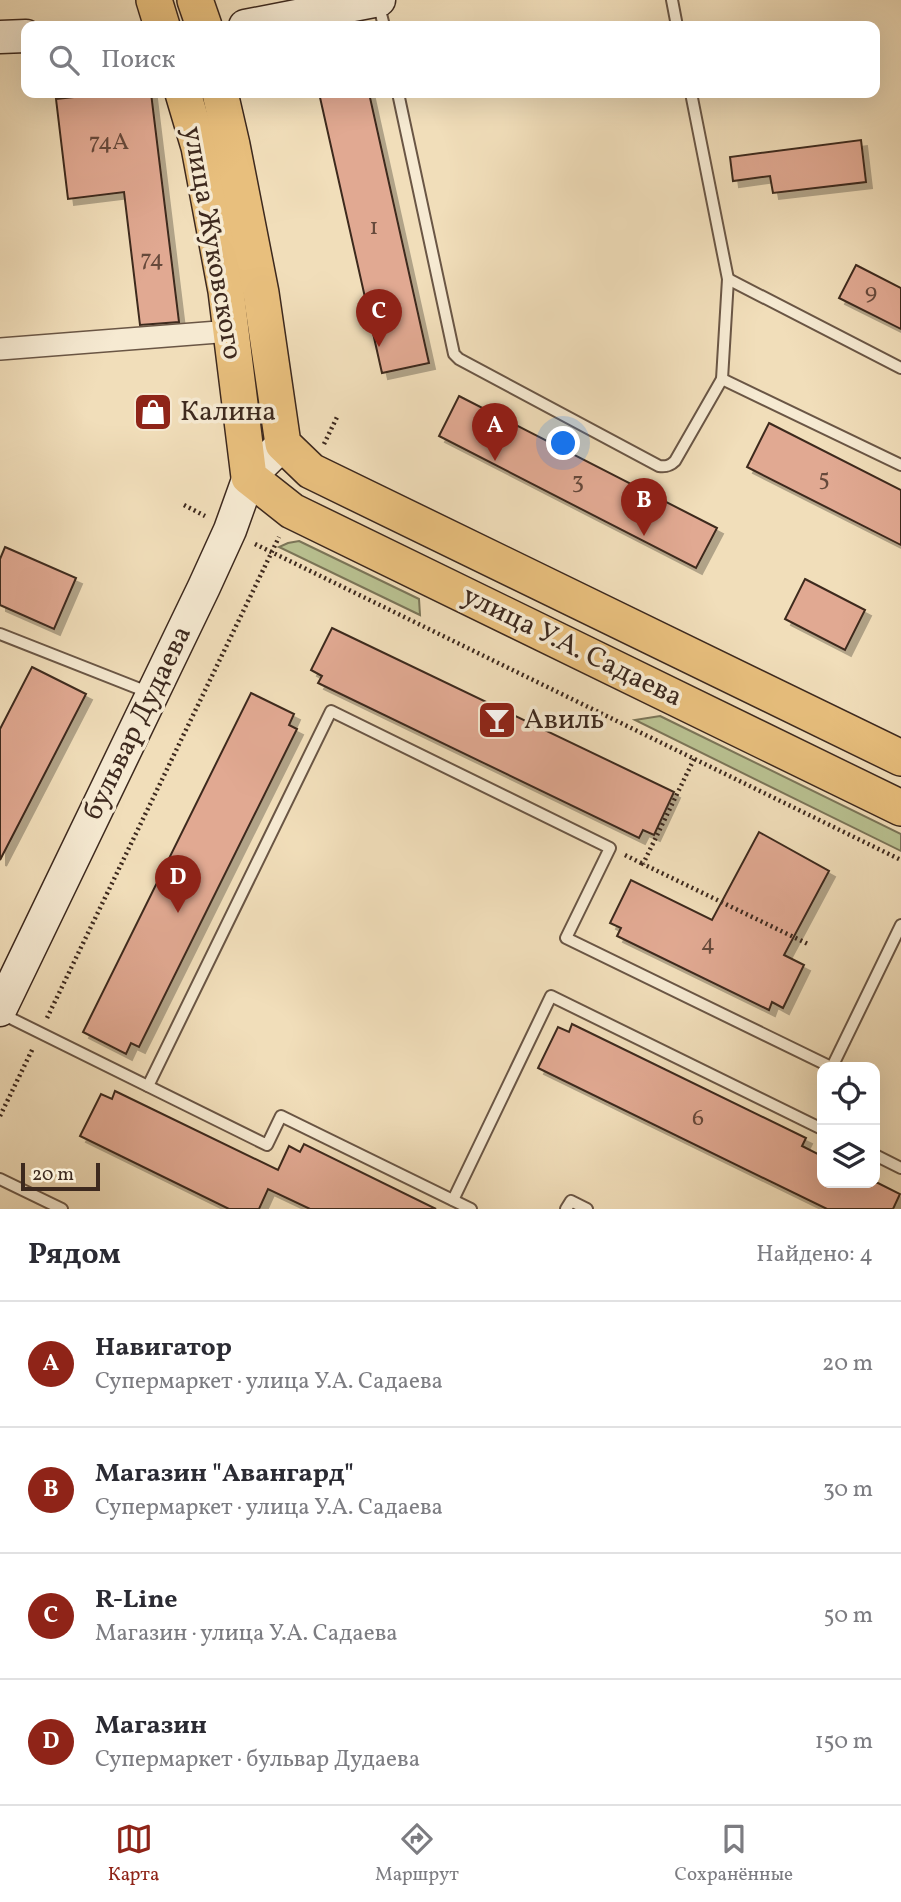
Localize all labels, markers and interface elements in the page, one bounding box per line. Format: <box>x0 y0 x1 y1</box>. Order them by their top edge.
search box <box>21 21 880 98</box>
icon: search <box>45 41 83 79</box>
text: Поиск <box>101 42 175 78</box>
street label: улица Жуковского <box>172 123 252 363</box>
house number: 74А <box>89 126 129 160</box>
house number: 1 <box>369 211 379 245</box>
house number: 74 <box>140 243 164 277</box>
house number: 9 <box>865 276 877 310</box>
pin: C <box>356 289 402 347</box>
shop icon: Калина <box>132 391 174 433</box>
place label: Калина <box>180 393 276 432</box>
pin: A <box>472 403 518 461</box>
your location <box>546 426 580 460</box>
house number: 5 <box>818 462 830 496</box>
house number: 3 <box>572 465 584 499</box>
pin: B <box>621 478 667 536</box>
street label: улица У.А. Садаева <box>455 577 689 717</box>
street label: бульвар Дудаева <box>74 619 202 827</box>
bar icon: Авиль <box>476 699 518 741</box>
place label: Авиль <box>524 701 604 740</box>
pin: D <box>155 855 201 913</box>
house number: 4 <box>701 927 715 961</box>
map controls <box>817 1062 880 1188</box>
button: locate <box>817 1062 880 1125</box>
house number: 6 <box>692 1102 704 1136</box>
button: layers <box>817 1125 880 1188</box>
scale bar <box>21 1160 100 1192</box>
text: 20 m <box>32 1162 74 1188</box>
text: Рядом <box>28 1234 121 1276</box>
text: Найдено: 4 <box>756 1239 873 1271</box>
text: Навигатор <box>95 1330 232 1366</box>
text: A <box>43 1348 59 1380</box>
text: 20 m <box>822 1348 873 1380</box>
text: Супермаркет · улица У.А. Садаева <box>95 1366 443 1398</box>
text: Магазин "Авангард" <box>95 1456 354 1492</box>
text: B <box>43 1474 59 1506</box>
text: 30 m <box>823 1474 873 1506</box>
text: Супермаркет · улица У.А. Садаева <box>95 1492 443 1524</box>
text: R-Line <box>95 1582 178 1618</box>
text: C <box>44 1600 58 1632</box>
text: 50 m <box>824 1600 873 1632</box>
text: Магазин · улица У.А. Садаева <box>95 1618 398 1650</box>
text: Магазин <box>95 1708 207 1744</box>
text: D <box>43 1726 59 1758</box>
text: 150 m <box>815 1726 873 1758</box>
text: Супермаркет · бульвар Дудаева <box>95 1744 420 1776</box>
tab: Карта <box>108 1820 159 1888</box>
tab: Маршрут <box>375 1820 459 1888</box>
tab: Сохранённые <box>675 1820 793 1888</box>

